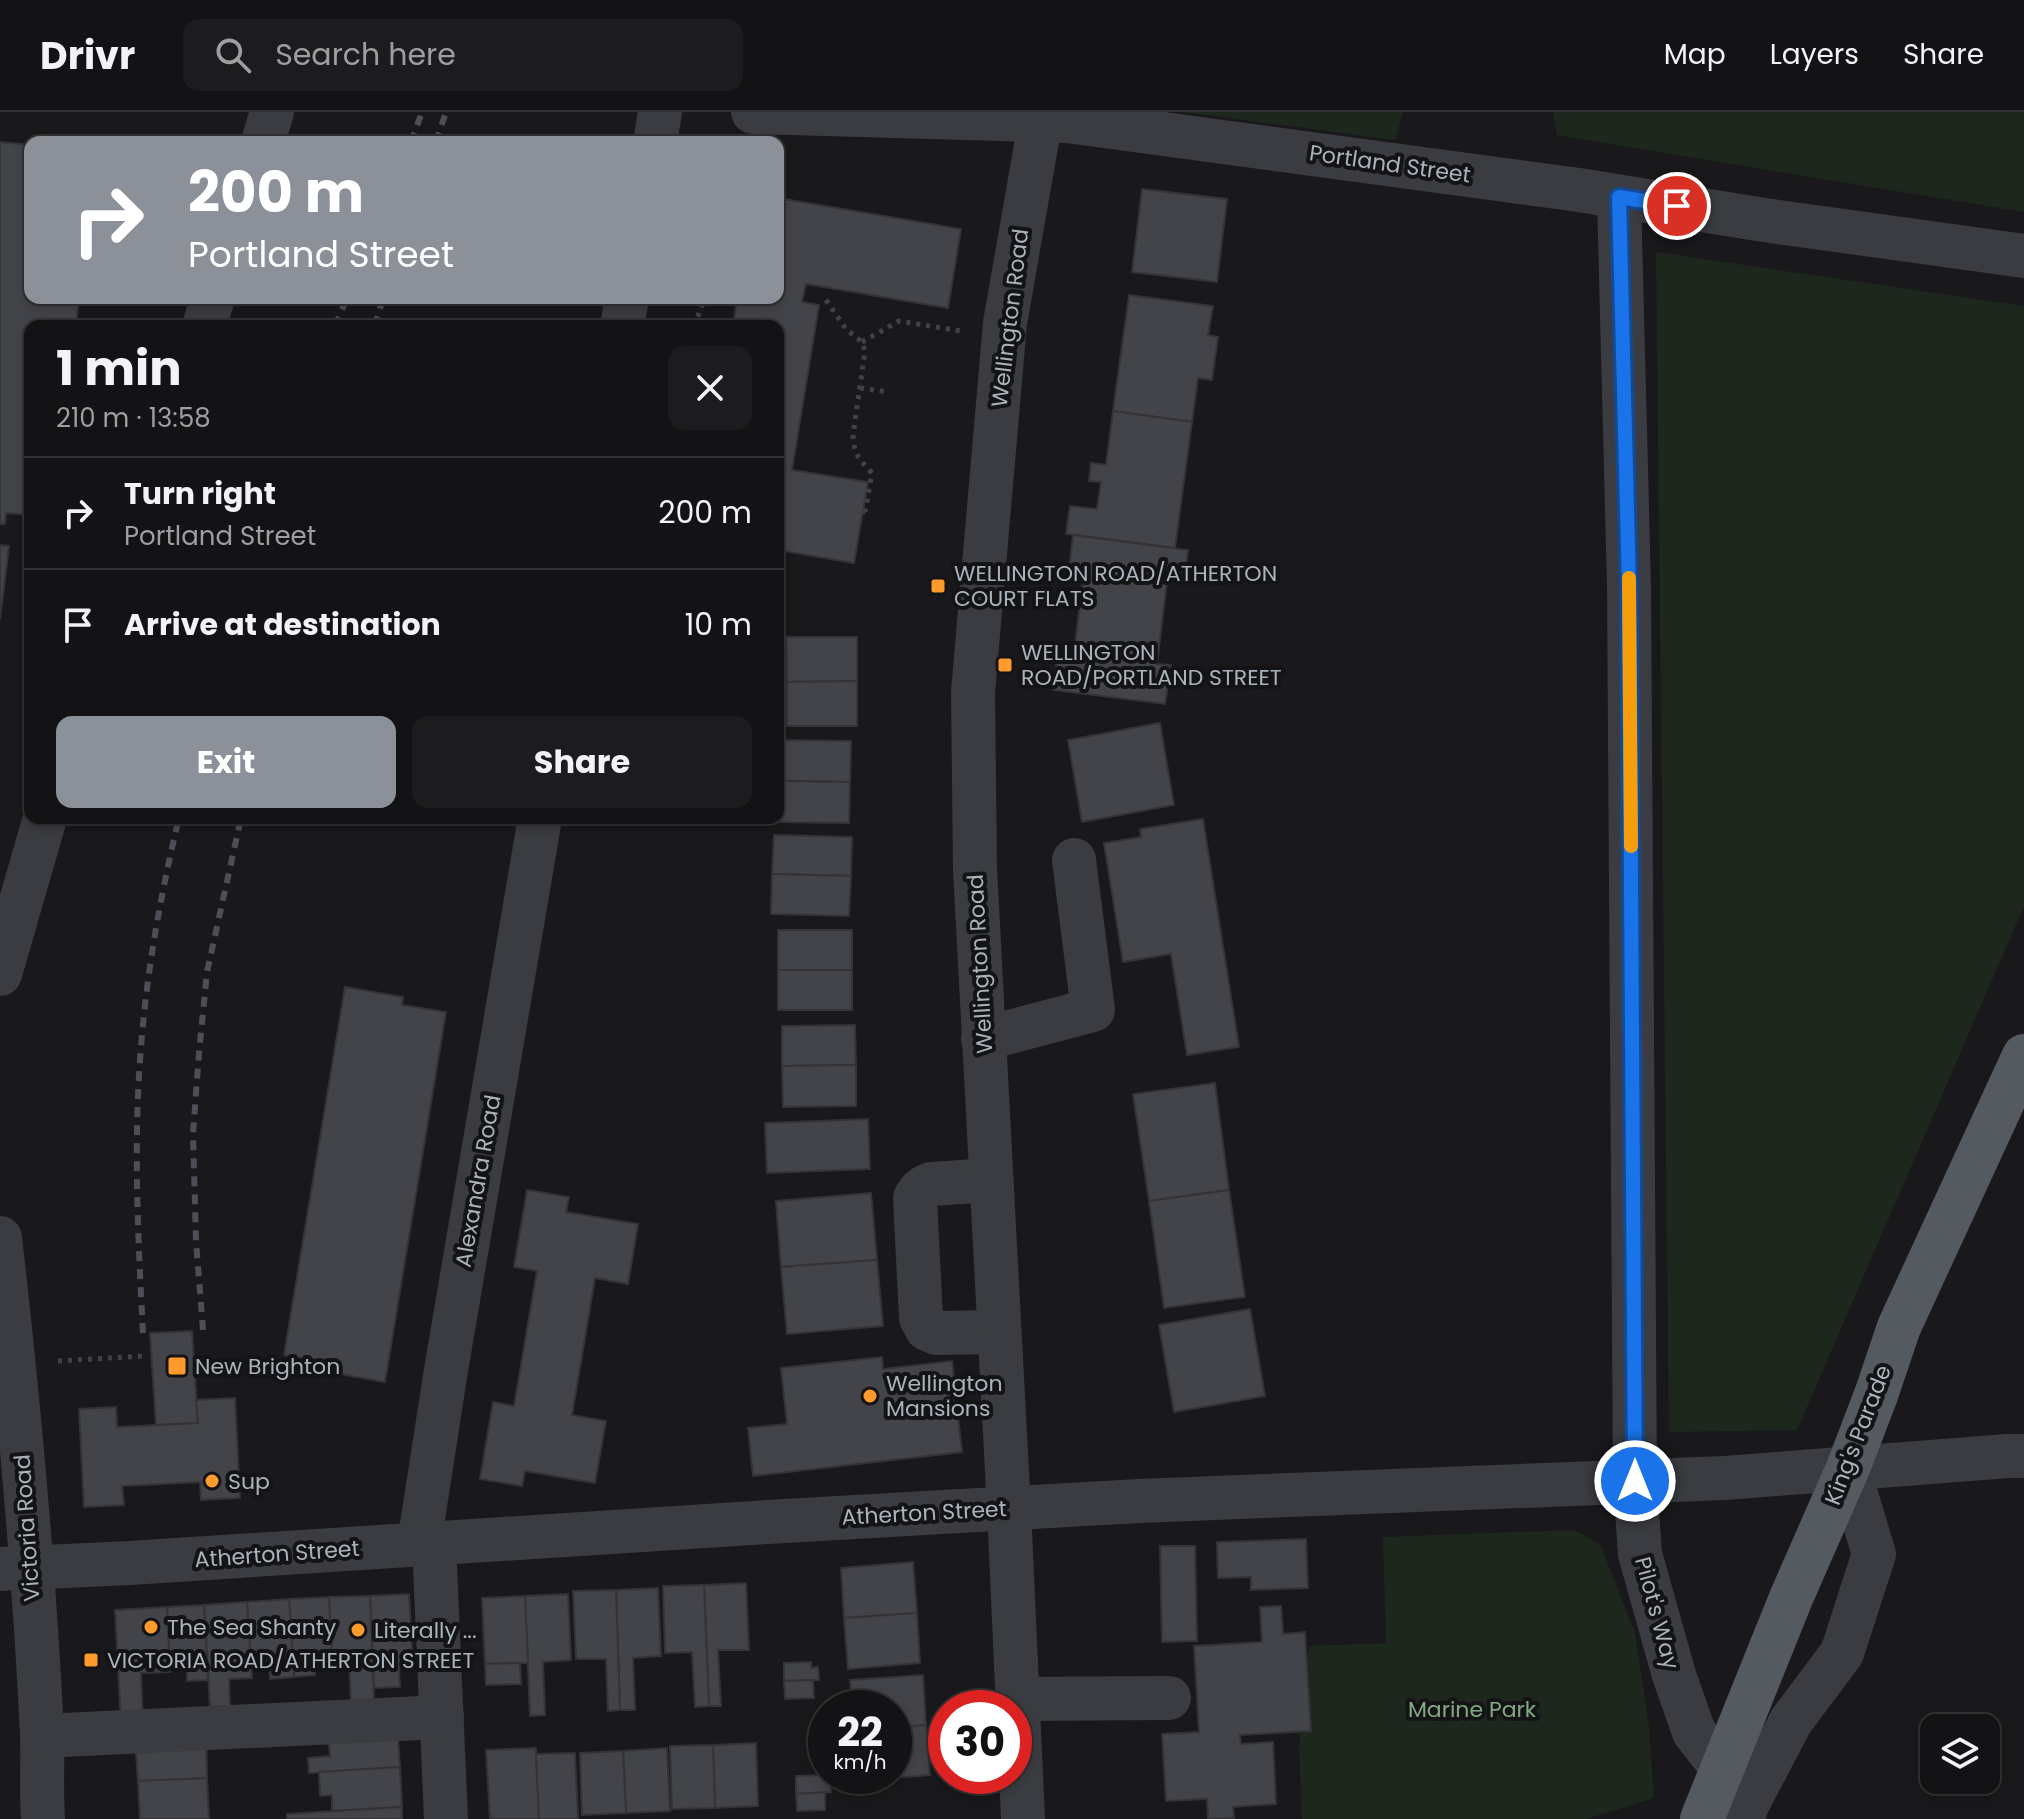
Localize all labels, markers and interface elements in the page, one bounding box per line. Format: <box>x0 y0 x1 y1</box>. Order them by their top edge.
search box <box>183 19 743 91</box>
text: Drivr <box>40 29 135 82</box>
icon: search <box>211 33 255 77</box>
text: Search here <box>275 33 456 76</box>
text: Map <box>1664 35 1726 74</box>
text: Layers <box>1770 35 1859 74</box>
text: Share <box>1903 35 1984 74</box>
street label: Portland Street <box>1307 137 1473 191</box>
text: 200 m <box>188 153 364 232</box>
icon: right <box>56 168 160 272</box>
pin <box>1643 172 1711 240</box>
icon: arrive <box>1655 184 1699 228</box>
street label: Wellington Road <box>984 227 1036 409</box>
text: Portland Street <box>188 229 454 280</box>
text: 1 min <box>56 335 182 402</box>
button: close <box>668 346 752 430</box>
text: 210 m · 13:58 <box>56 400 211 436</box>
text: Turn right <box>124 472 276 515</box>
icon: right <box>56 491 100 535</box>
text: 200 m <box>658 491 752 534</box>
text: Portland Street <box>124 518 316 554</box>
place label: WELLINGTON ROAD/ATHERTON COURT FLATS <box>954 558 1277 614</box>
marker: WELLINGTON ROAD/ATHERTON COURT FLATS <box>929 577 947 595</box>
icon: arrive <box>56 603 100 647</box>
text: Arrive at destination <box>124 603 441 646</box>
text: 10 m <box>685 603 752 646</box>
place label: WELLINGTON ROAD/PORTLAND STREET <box>1021 637 1282 693</box>
marker: WELLINGTON ROAD/PORTLAND STREET <box>996 656 1014 674</box>
button: Exit <box>56 716 396 808</box>
button: Share <box>412 716 752 808</box>
street label: Wellington Road <box>960 874 1000 1054</box>
street label: Alexandra Road <box>448 1092 508 1270</box>
place label: New Brighton <box>195 1351 340 1382</box>
marker: New Brighton <box>166 1355 188 1377</box>
street label: King's Parade <box>1817 1361 1899 1509</box>
place label: Wellington Mansions <box>886 1368 1002 1424</box>
marker: Wellington Mansions <box>861 1387 879 1405</box>
position arrow <box>1593 1439 1677 1523</box>
street label: Victoria Road <box>6 1453 48 1603</box>
place label: Sup <box>228 1466 270 1497</box>
marker: Sup <box>203 1472 221 1490</box>
street label: Atherton Street <box>841 1493 1007 1533</box>
street label: Atherton Street <box>194 1533 360 1575</box>
street label: Pilot's Way <box>1627 1553 1687 1673</box>
place label: The Sea Shanty <box>167 1612 337 1643</box>
place label: Literally ... <box>374 1615 477 1646</box>
marker: The Sea Shanty <box>142 1618 160 1636</box>
marker: Literally ... <box>349 1621 367 1639</box>
place label: VICTORIA ROAD/ATHERTON STREET <box>107 1645 474 1676</box>
marker: VICTORIA ROAD/ATHERTON STREET <box>82 1651 100 1669</box>
speed limit sign: 30 <box>928 1690 1032 1794</box>
park label: Marine Park <box>1408 1694 1537 1725</box>
text: 22 <box>837 1704 883 1760</box>
map controls <box>1920 1714 2000 1794</box>
button: layers <box>1920 1714 2000 1794</box>
text: km/h <box>833 1748 887 1776</box>

